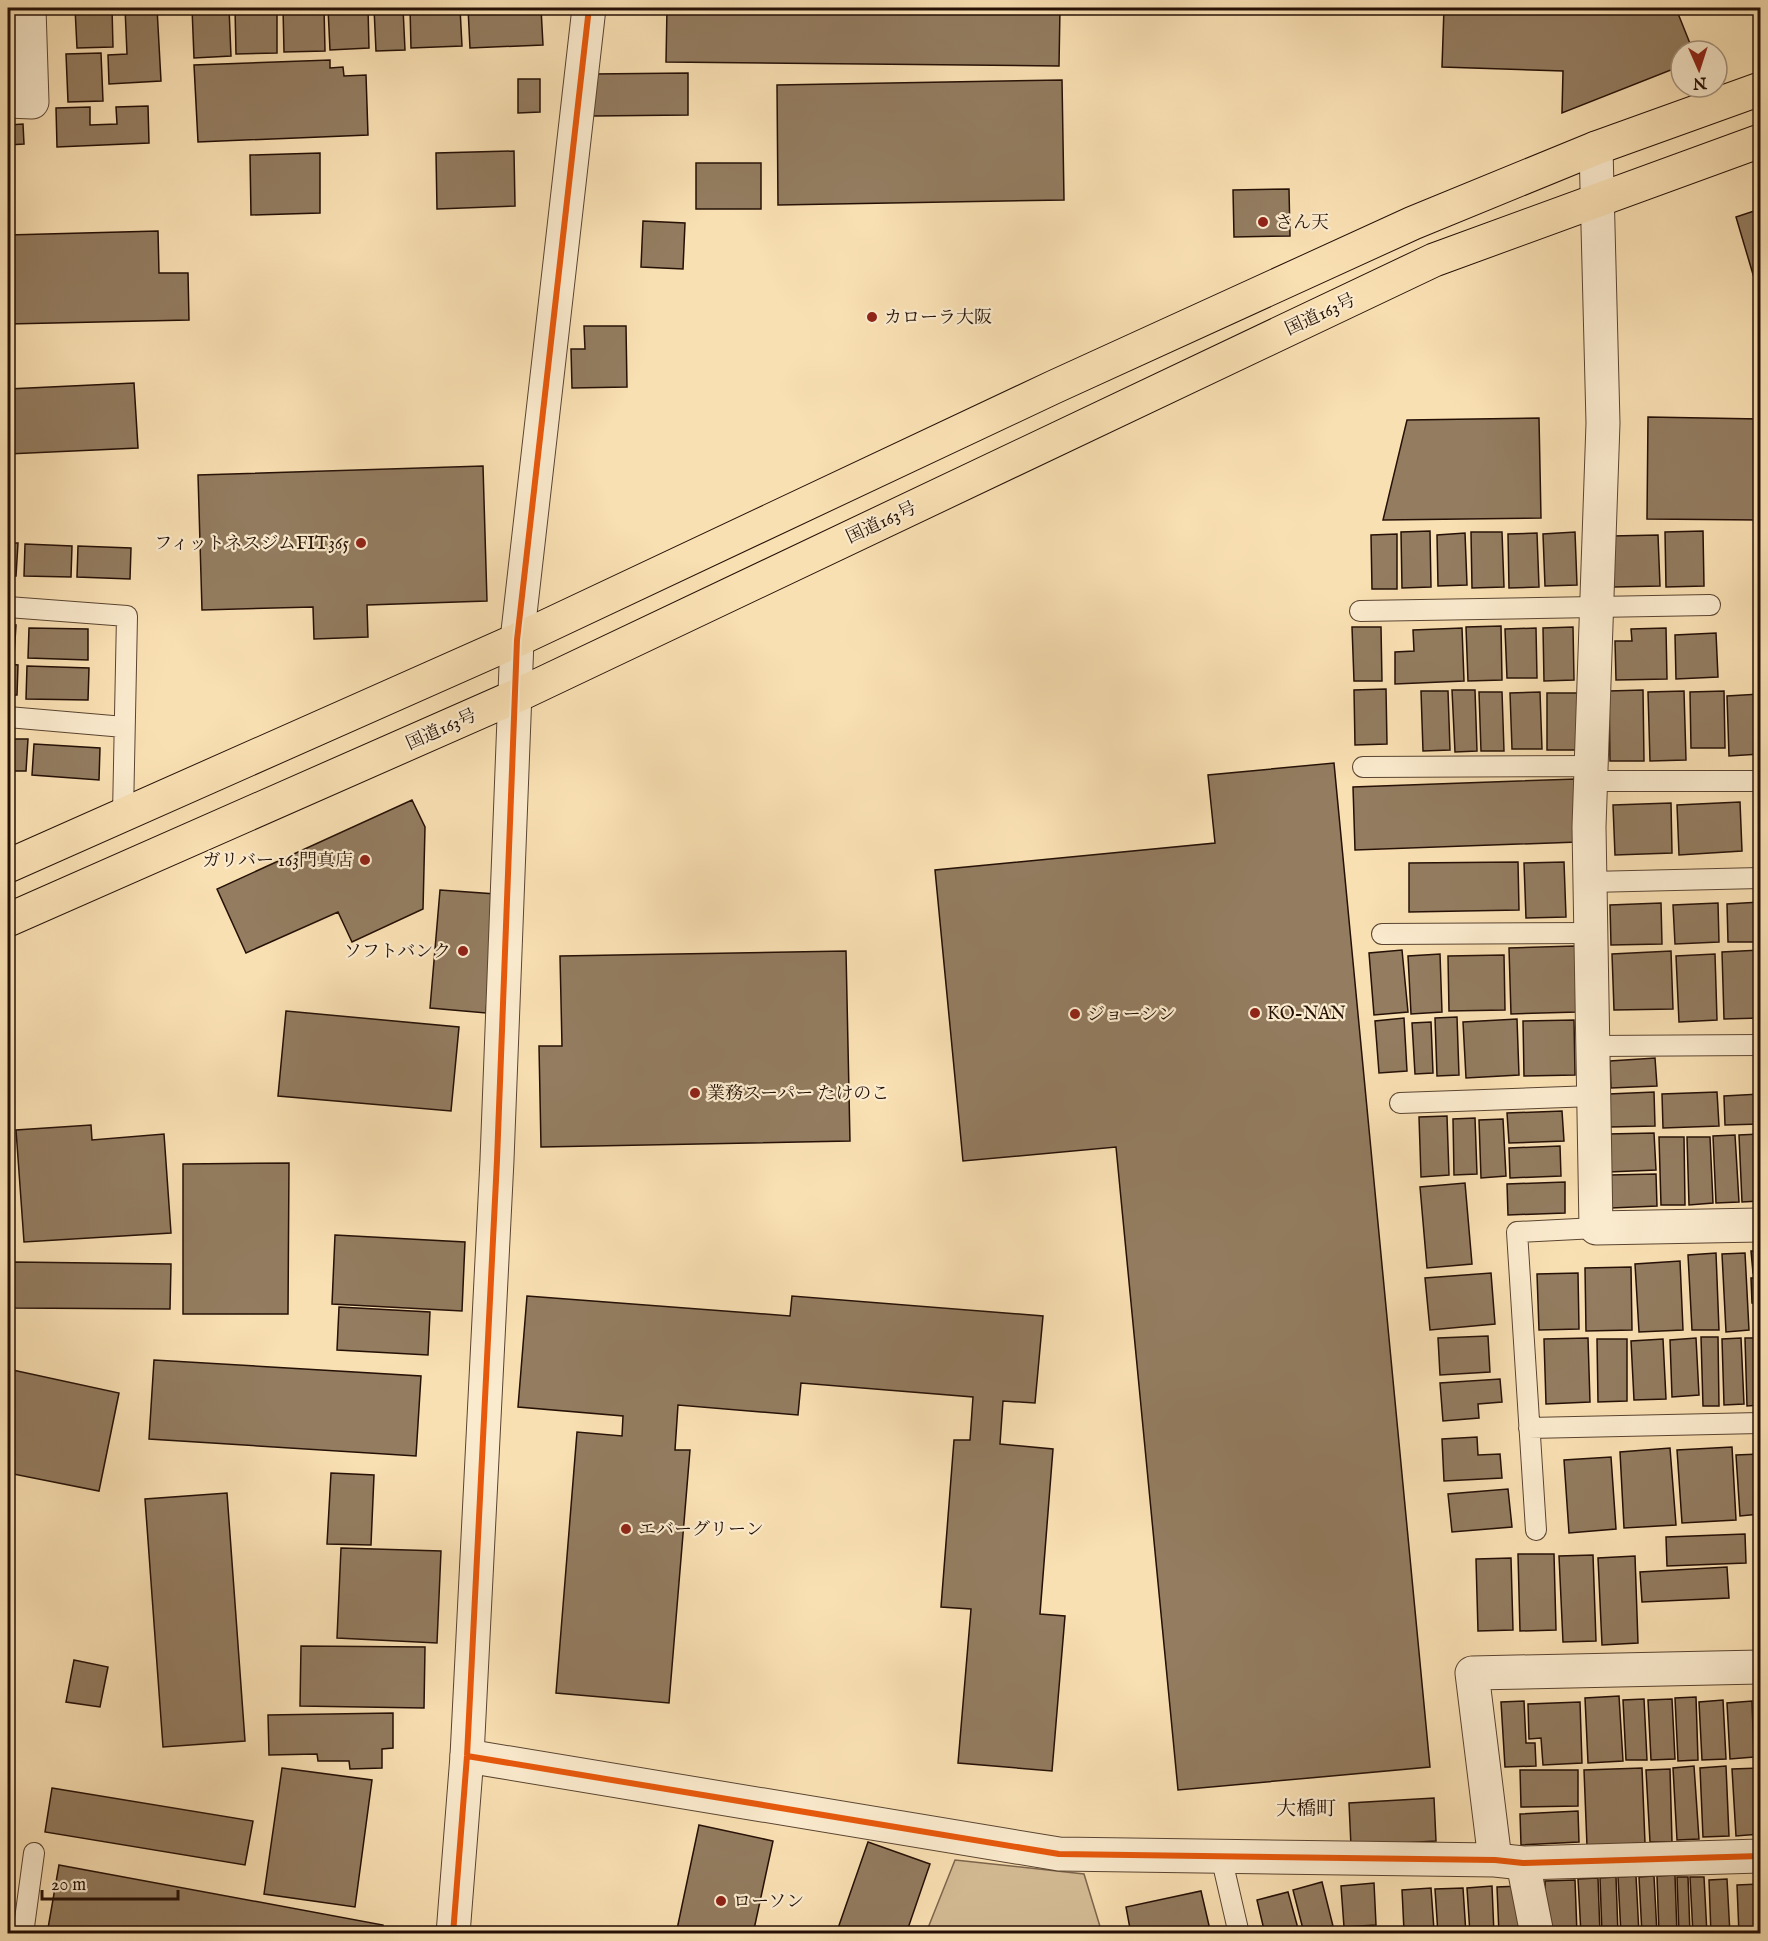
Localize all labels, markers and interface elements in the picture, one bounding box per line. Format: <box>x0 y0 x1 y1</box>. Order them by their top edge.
north arrow <box>1669 39 1729 99</box>
text: N <box>1692 72 1708 92</box>
place label: さん天 <box>1275 212 1329 235</box>
marker: さん天 <box>1256 215 1270 229</box>
street label: 国道163号 <box>1282 289 1359 342</box>
place label: カローラ大阪 <box>884 307 992 330</box>
marker: カローラ大阪 <box>865 310 879 324</box>
street label: 国道163号 <box>843 497 920 550</box>
place label: フィットネスジムFIT365 <box>154 533 349 556</box>
marker: フィットネスジムFIT365 <box>354 536 368 550</box>
street label: 国道163号 <box>403 705 481 756</box>
place label: ガリバー 163門真店 <box>203 850 353 873</box>
marker: ガリバー 163門真店 <box>358 853 372 867</box>
place label: ソフトバンク <box>344 941 451 964</box>
marker: ソフトバンク <box>456 944 470 958</box>
place label: KO-NAN <box>1267 1003 1346 1026</box>
place label: ジョーシン <box>1087 1004 1176 1027</box>
marker: KO-NAN <box>1248 1006 1262 1020</box>
marker: ジョーシン <box>1068 1007 1082 1021</box>
place label: 業務スーパー たけのこ <box>707 1083 889 1106</box>
marker: 業務スーパー たけのこ <box>688 1086 702 1100</box>
place label: エバーグリーン <box>638 1519 764 1542</box>
marker: エバーグリーン <box>619 1522 633 1536</box>
district label: 大橋町 <box>1276 1797 1336 1822</box>
scale bar <box>42 1863 178 1901</box>
text: 20 m <box>51 1874 86 1897</box>
place label: ローソン <box>733 1891 804 1914</box>
marker: ローソン <box>714 1894 728 1908</box>

